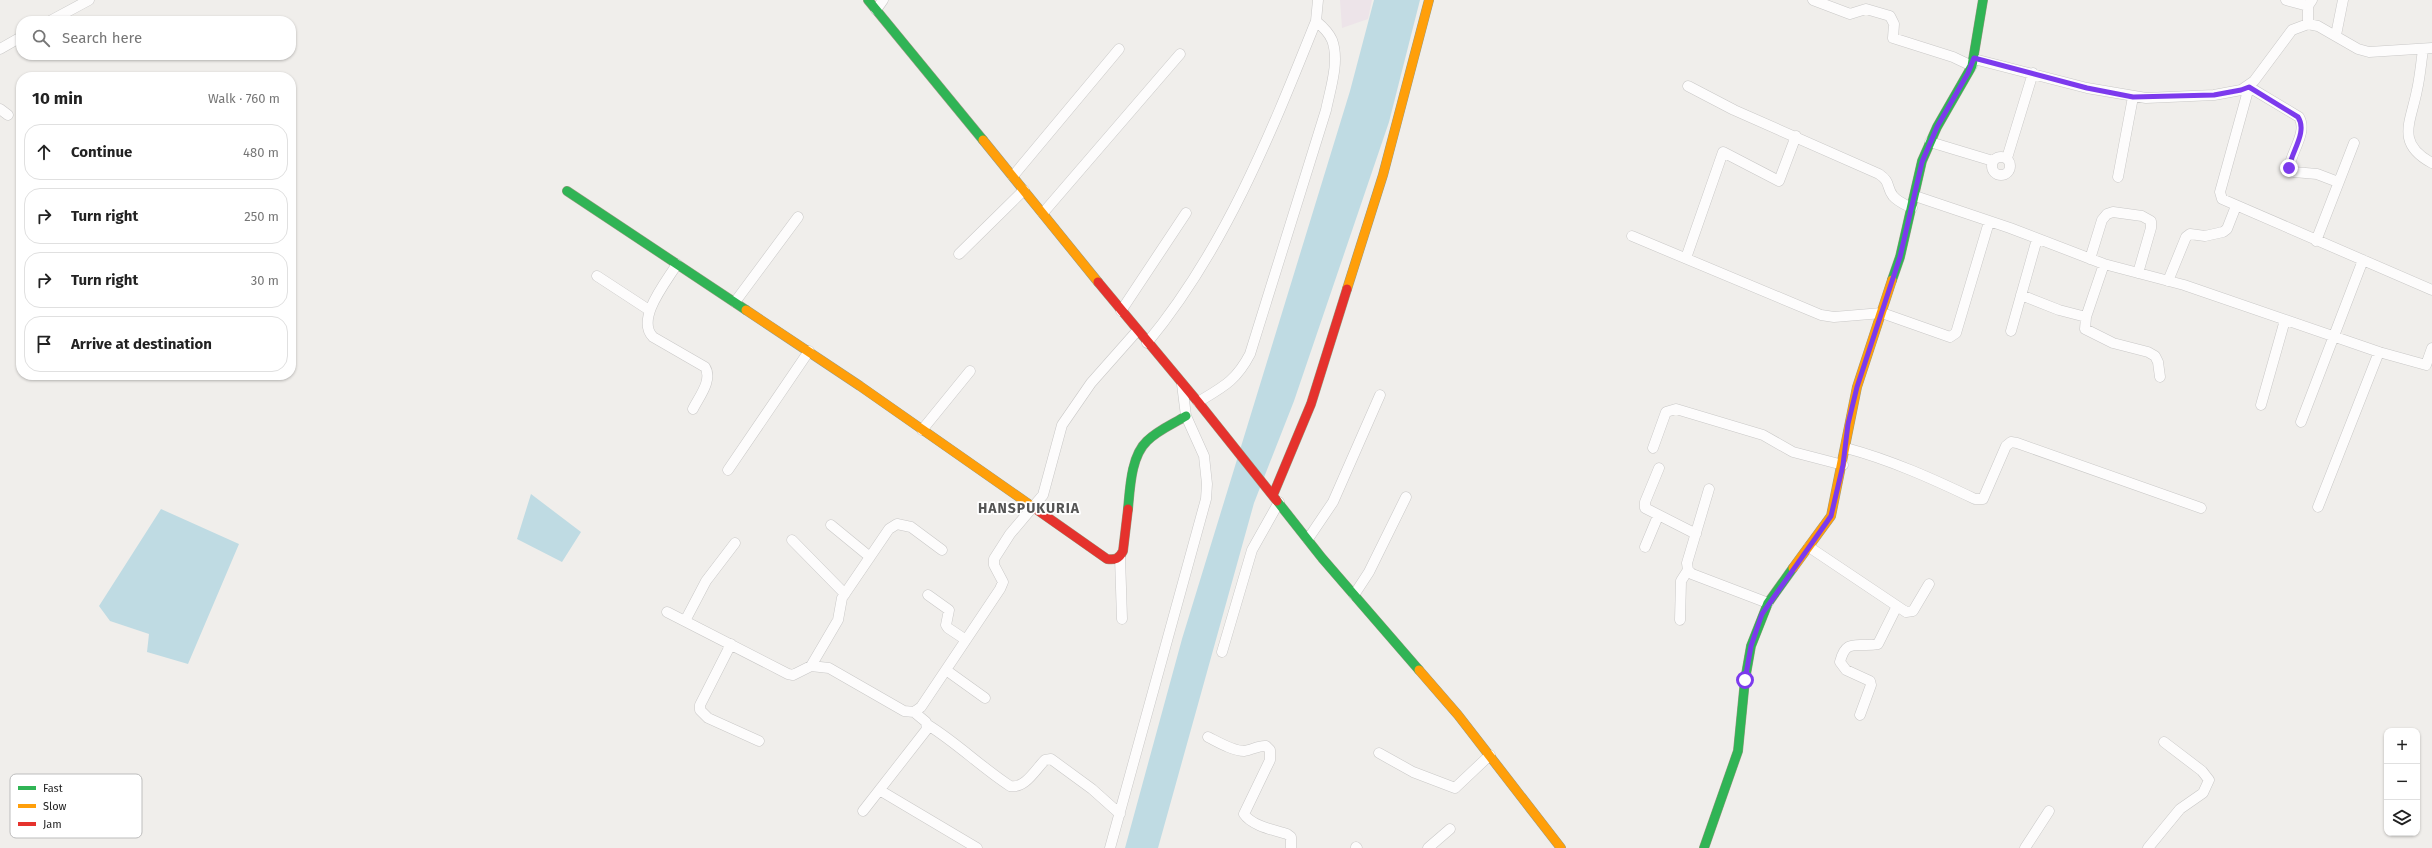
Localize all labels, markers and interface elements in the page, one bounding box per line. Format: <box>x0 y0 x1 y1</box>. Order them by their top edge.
search box <box>16 16 296 60</box>
icon: search <box>30 27 52 49</box>
text: Search here <box>62 29 142 47</box>
text: 10 min <box>32 88 83 109</box>
text: Walk · 760 m <box>208 91 280 106</box>
icon: ahead <box>33 141 55 163</box>
text: Continue <box>71 143 132 161</box>
text: 480 m <box>243 145 279 160</box>
route end <box>2280 159 2298 177</box>
icon: right <box>33 205 55 227</box>
text: Turn right <box>71 207 138 225</box>
text: 250 m <box>244 209 279 224</box>
icon: right <box>33 269 55 291</box>
text: Turn right <box>71 271 138 289</box>
text: 30 m <box>251 273 279 288</box>
icon: arrive <box>33 333 55 355</box>
text: Arrive at destination <box>71 335 212 353</box>
district label: HANSPUKURIA <box>978 500 1080 517</box>
route start <box>1736 671 1754 689</box>
map controls <box>2384 728 2420 836</box>
button: + <box>2384 728 2420 764</box>
button: − <box>2384 764 2420 800</box>
legend <box>10 774 142 838</box>
text: Fast <box>43 782 63 795</box>
text: Slow <box>43 800 67 813</box>
button: layers <box>2384 800 2420 836</box>
text: Jam <box>43 818 62 831</box>

